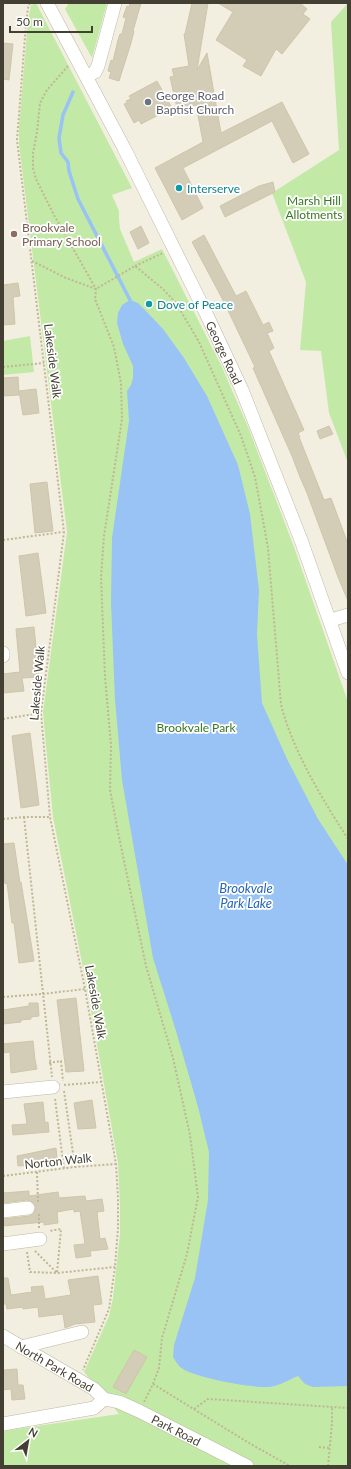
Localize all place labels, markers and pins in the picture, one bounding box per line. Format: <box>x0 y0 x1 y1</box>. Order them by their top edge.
place label: George Road Baptist Church <box>156 88 234 117</box>
marker: George Road Baptist Church <box>143 97 153 107</box>
place label: Interserve <box>187 181 240 196</box>
marker: Interserve <box>174 183 184 193</box>
place label: Brookvale Primary School <box>22 220 101 249</box>
marker: Brookvale Primary School <box>9 229 19 239</box>
place label: Dove of Peace <box>157 297 233 312</box>
marker: Dove of Peace <box>144 299 154 309</box>

